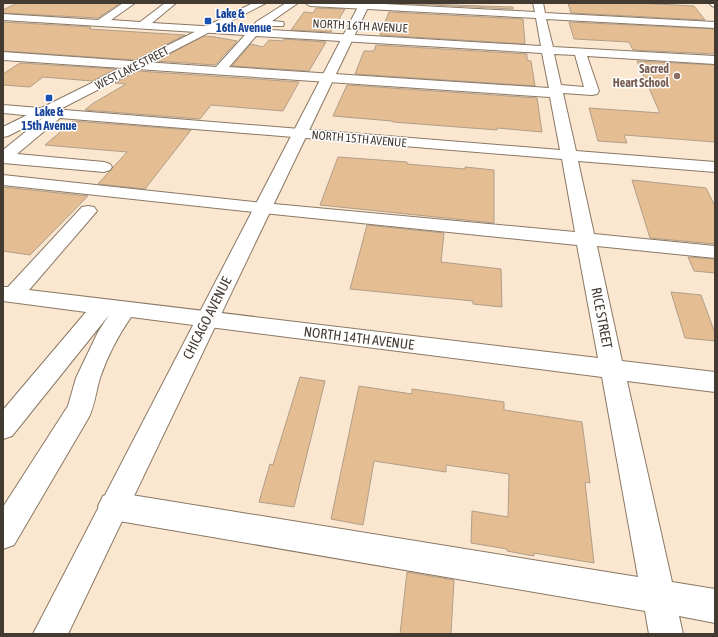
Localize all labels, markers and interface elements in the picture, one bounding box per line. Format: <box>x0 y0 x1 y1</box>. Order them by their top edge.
place label: Lake & 16th Avenue <box>216 7 272 35</box>
marker: Lake & 16th Avenue <box>203 16 213 26</box>
street label: NORTH 16TH AVENUE <box>312 17 408 35</box>
street label: WEST LAKE STREET <box>93 43 172 93</box>
place label: Sacred Heart School <box>613 62 670 90</box>
marker: Sacred Heart School <box>672 71 682 81</box>
marker: Lake & 15th Avenue <box>44 93 54 103</box>
place label: Lake & 15th Avenue <box>21 105 77 133</box>
street label: NORTH 15TH AVENUE <box>311 128 407 150</box>
street label: CHICAGO AVENUE <box>179 274 235 362</box>
street label: RICE STREET <box>588 286 616 350</box>
street label: NORTH 14TH AVENUE <box>303 323 415 353</box>

